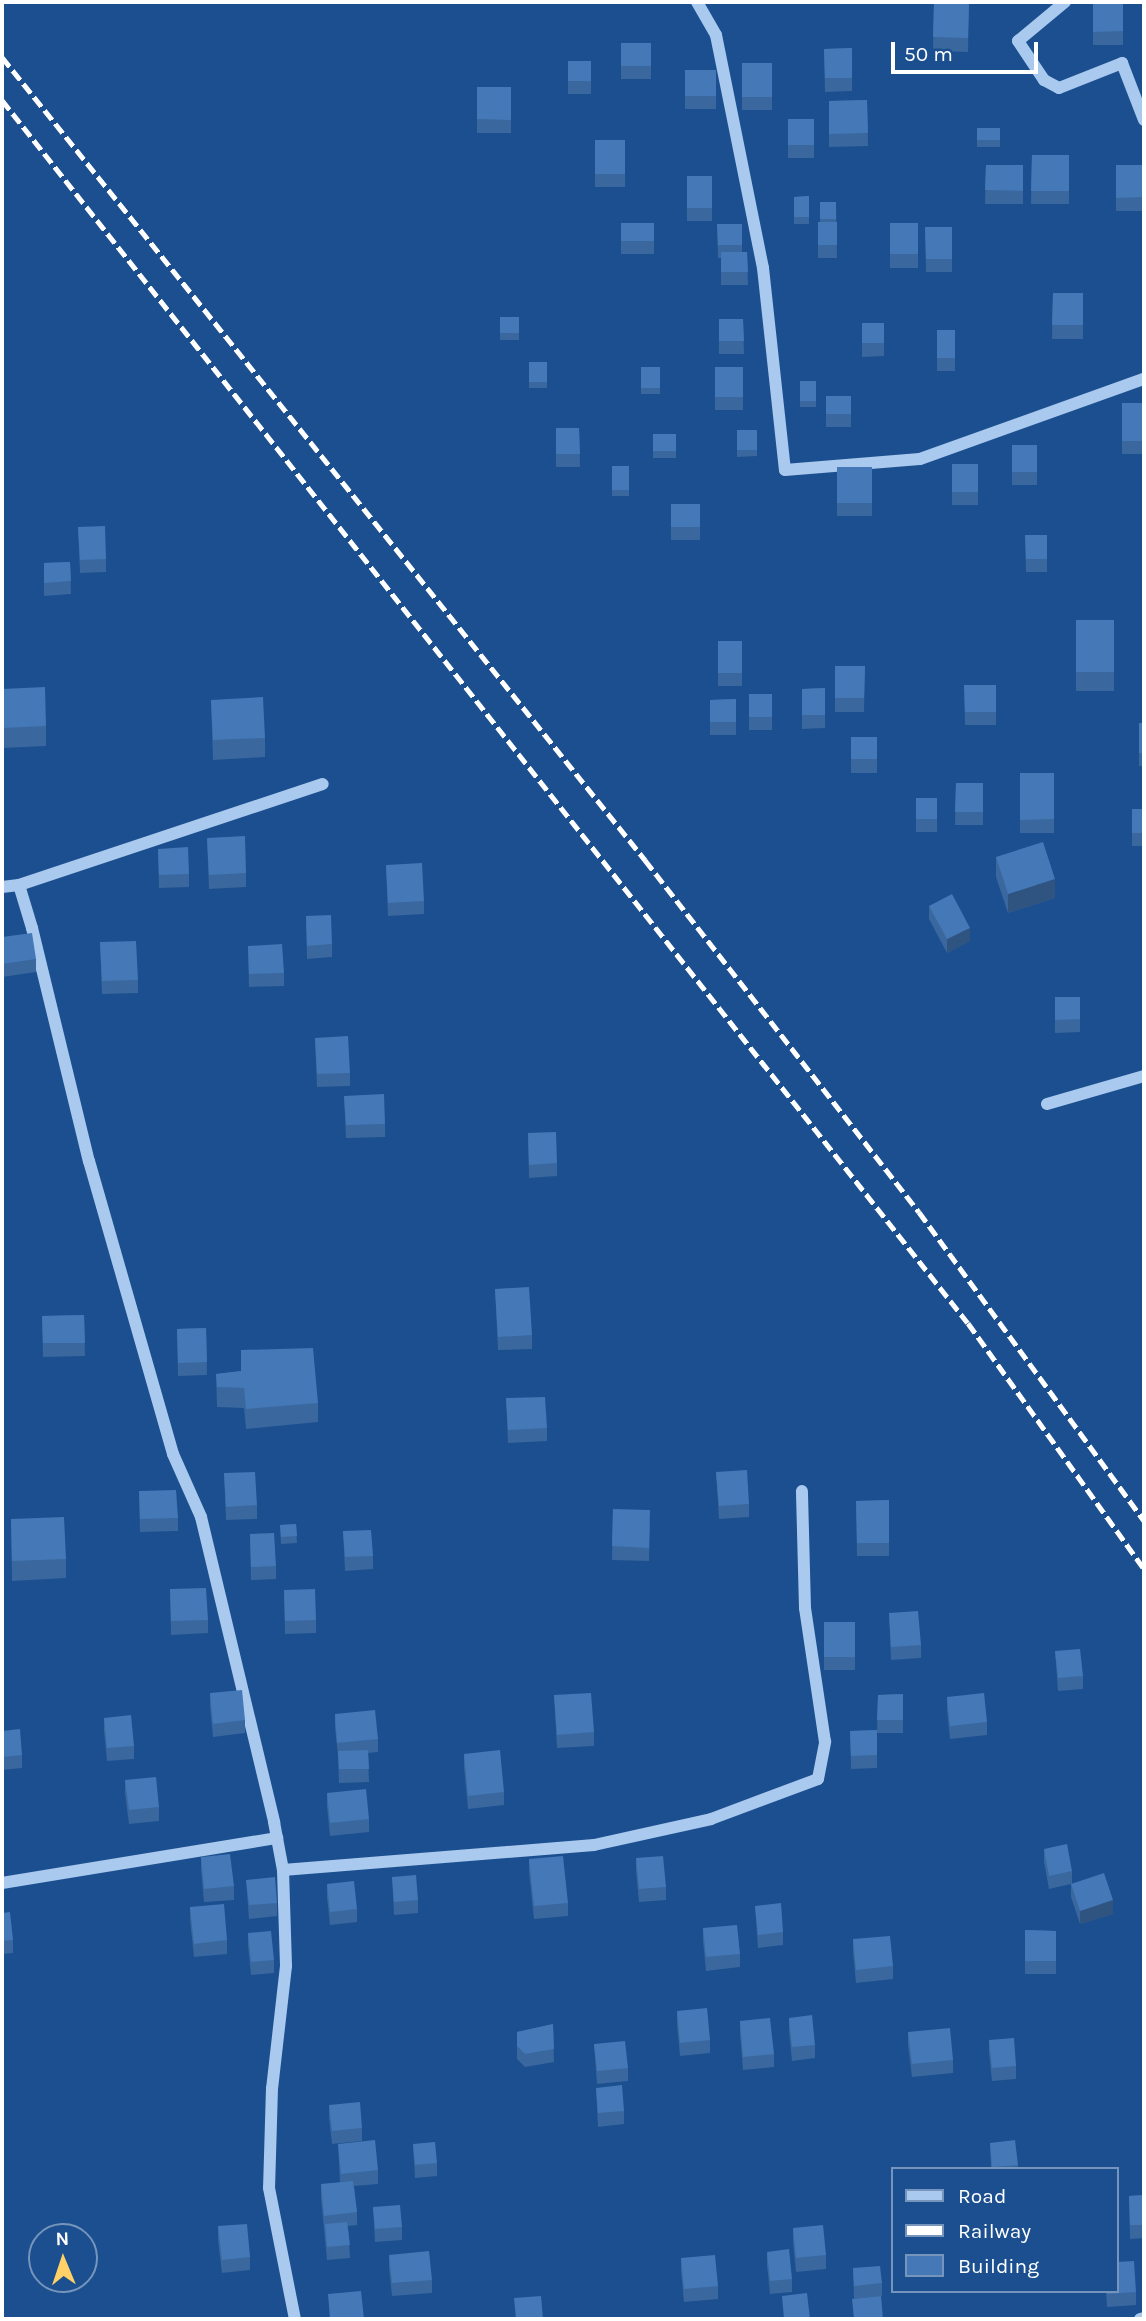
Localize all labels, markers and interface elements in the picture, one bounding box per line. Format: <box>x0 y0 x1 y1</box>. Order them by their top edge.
scale bar <box>894 28 1041 72</box>
text: 50 m <box>904 42 953 66</box>
legend <box>890 2167 1118 2293</box>
text: Road <box>958 2184 1006 2208</box>
text: Railway <box>958 2219 1031 2243</box>
north arrow <box>28 2223 98 2293</box>
text: N <box>55 2228 70 2250</box>
text: Building <box>958 2254 1039 2278</box>

